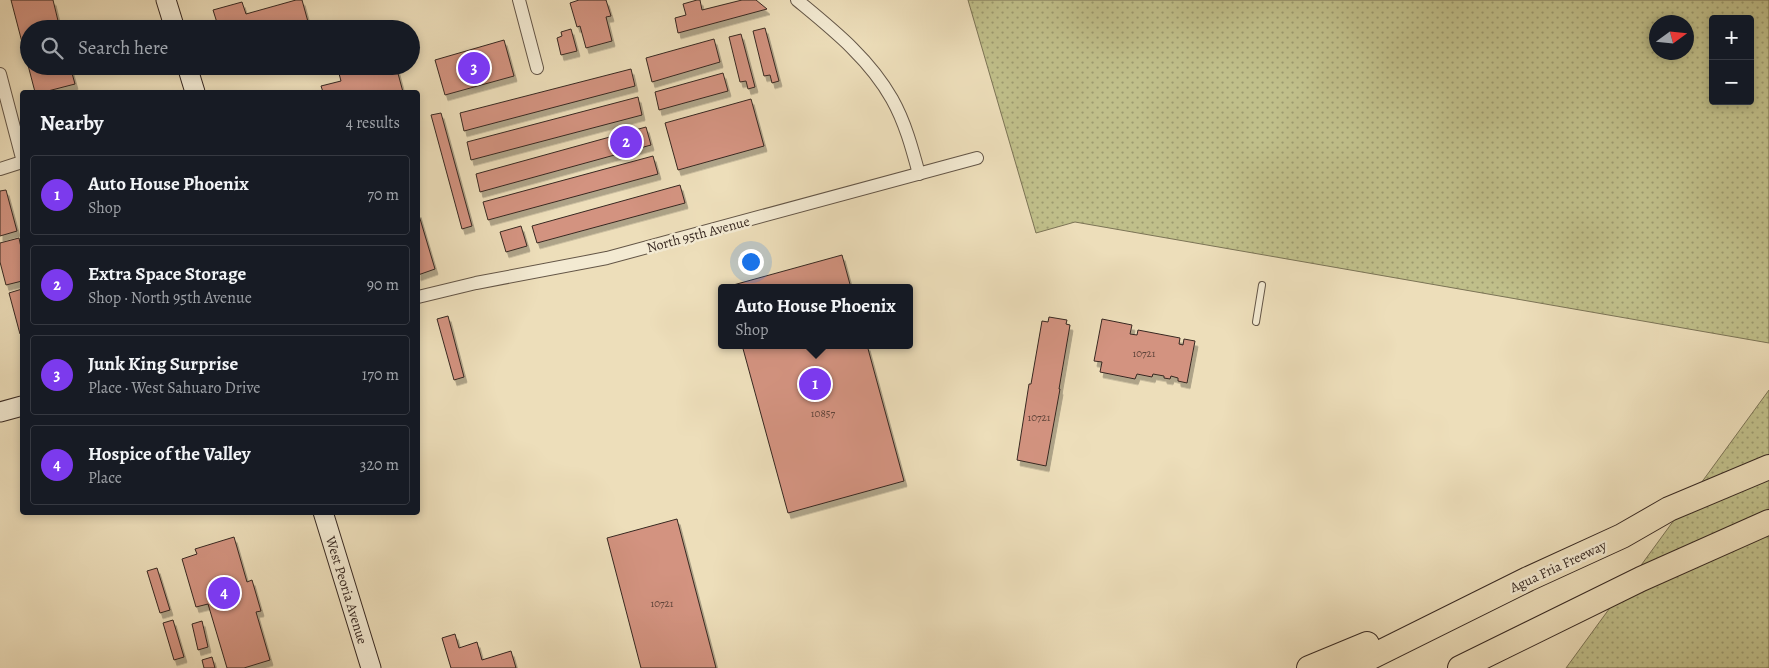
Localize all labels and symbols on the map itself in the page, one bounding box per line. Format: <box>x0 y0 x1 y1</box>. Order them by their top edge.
north arrow <box>1649 15 1694 60</box>
pin: 3 <box>458 49 490 87</box>
pin: 2 <box>610 123 642 161</box>
street label: North 95th Avenue <box>644 212 752 257</box>
your location <box>738 249 764 275</box>
house number: 10721 <box>1132 346 1156 361</box>
pin: 1 <box>799 365 831 403</box>
house number: 10857 <box>811 406 836 421</box>
house number: 10721 <box>1027 410 1051 425</box>
street label: West Peoria Avenue <box>321 533 372 646</box>
street label: Agua Fria Freeway <box>1506 535 1610 598</box>
pin: 4 <box>208 574 240 612</box>
house number: 10721 <box>650 596 674 611</box>

